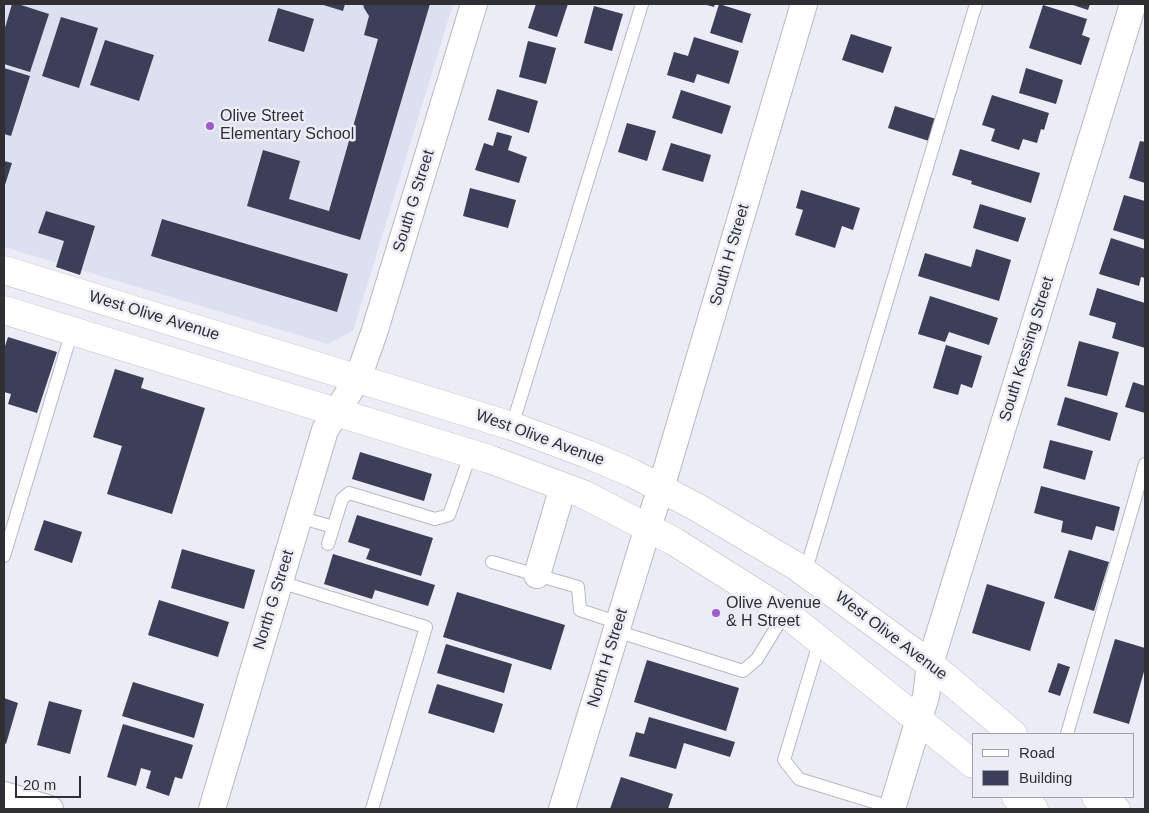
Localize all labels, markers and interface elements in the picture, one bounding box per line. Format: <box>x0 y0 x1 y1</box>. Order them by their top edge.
place label: Olive Street Elementary School <box>220 107 354 145</box>
marker: Olive Street Elementary School <box>204 120 216 132</box>
street label: South G Street <box>389 148 439 254</box>
street label: South H Street <box>706 202 754 308</box>
street label: South Kessing Street <box>996 274 1058 424</box>
street label: West Olive Avenue <box>86 287 222 345</box>
street label: West Olive Avenue <box>473 406 607 470</box>
street label: North G Street <box>250 548 298 652</box>
street label: West Olive Avenue <box>831 588 951 684</box>
place label: Olive Avenue & H Street <box>726 594 821 632</box>
street label: North H Street <box>584 606 632 710</box>
marker: Olive Avenue & H Street <box>710 607 722 619</box>
legend <box>972 733 1134 798</box>
text: Road <box>1019 744 1055 761</box>
scale bar <box>18 766 84 798</box>
text: Building <box>1019 769 1072 786</box>
text: 20 m <box>23 776 56 793</box>

